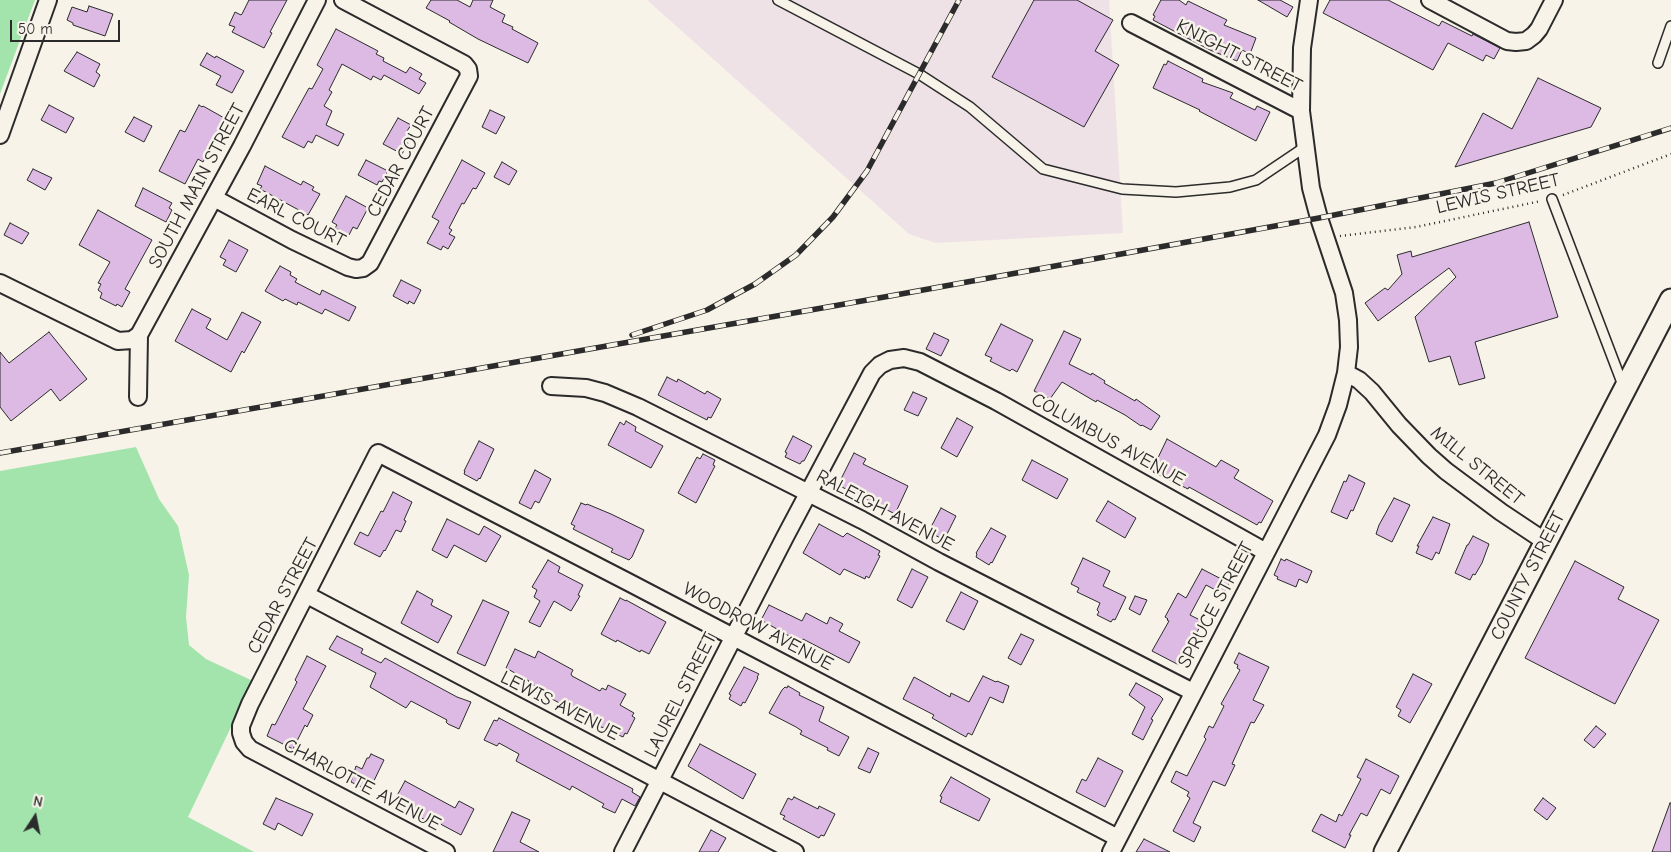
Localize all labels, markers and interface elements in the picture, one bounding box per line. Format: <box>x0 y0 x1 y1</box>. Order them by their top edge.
scale bar <box>12 10 122 42</box>
street label: KNIGHT STREET <box>1172 14 1306 98</box>
text: 50 m <box>18 20 53 38</box>
street label: SOUTH MAIN STREET <box>144 100 250 272</box>
street label: CEDAR COURT <box>362 103 440 221</box>
street label: LEWIS STREET <box>1434 169 1562 219</box>
street label: EARL COURT <box>243 183 349 253</box>
street label: COLUMBUS AVENUE <box>1027 388 1189 492</box>
street label: MILL STREET <box>1426 421 1528 511</box>
street label: RALEIGH AVENUE <box>812 465 958 557</box>
street label: COUNTY STREET <box>1486 508 1570 644</box>
street label: CEDAR STREET <box>243 534 323 658</box>
street label: SPRUCE STREET <box>1173 538 1259 672</box>
street label: WOODROW AVENUE <box>679 578 837 676</box>
street label: LAUREL STREET <box>640 629 722 761</box>
street label: LEWIS AVENUE <box>497 666 623 746</box>
street label: CHARLOTTE AVENUE <box>279 734 445 836</box>
north arrow <box>10 792 60 842</box>
text: N <box>32 793 44 811</box>

